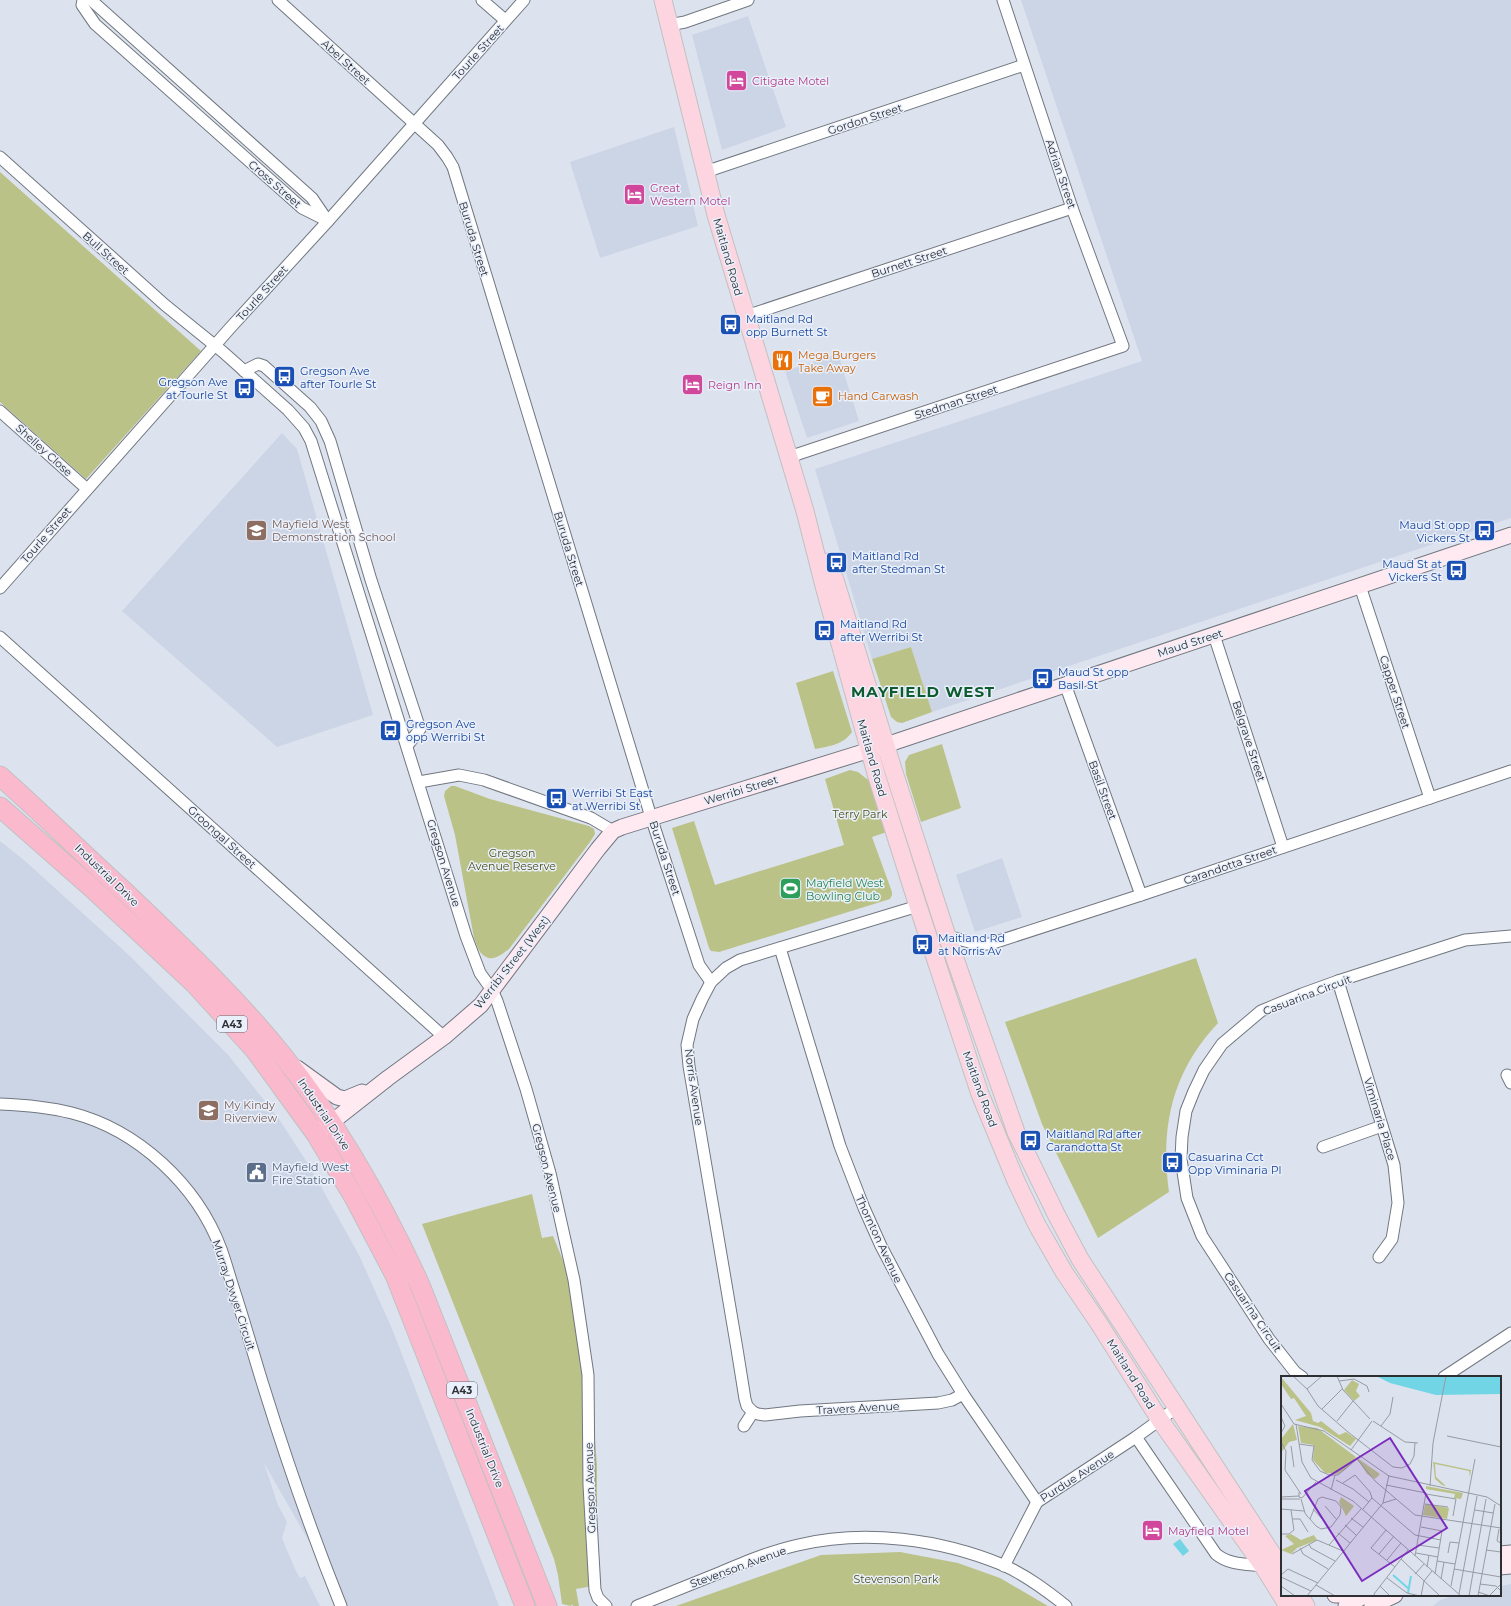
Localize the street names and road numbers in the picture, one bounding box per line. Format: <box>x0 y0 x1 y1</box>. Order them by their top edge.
street label: Tourle Street <box>449 21 507 83</box>
street label: Abel Street <box>319 36 374 88</box>
street label: Gordon Street <box>826 100 905 138</box>
street label: Adrian Street <box>1043 137 1080 211</box>
street label: Cross Street <box>246 157 305 211</box>
street label: Buruda Street <box>456 200 492 279</box>
street label: Maitland Road <box>710 216 746 298</box>
street label: Bull Street <box>80 228 133 278</box>
street label: Burnett Street <box>869 243 949 281</box>
street label: Tourle Street <box>233 262 291 324</box>
street label: Stedman Street <box>913 382 1000 422</box>
street label: Shelley Close <box>13 421 76 479</box>
street label: Tourle Street <box>18 504 75 566</box>
street label: Buruda Street <box>551 510 587 589</box>
street label: Maud Street <box>1156 626 1225 660</box>
street label: Capper Street <box>1377 654 1414 731</box>
street label: Belgrave Street <box>1229 699 1269 784</box>
street label: Maitland Road <box>854 717 890 799</box>
street label: Basil Street <box>1086 758 1120 822</box>
street label: Werribi Street <box>702 772 780 808</box>
street label: Groongal Street <box>185 803 259 872</box>
street label: Gregson Avenue <box>424 817 464 909</box>
street label: Buruda Street <box>646 819 684 898</box>
street label: Industrial Drive <box>72 841 142 909</box>
street label: Carandotta Street <box>1182 842 1279 888</box>
street label: Werribi Street (West) <box>471 913 553 1011</box>
street label: Casuarina Circuit <box>1261 972 1354 1018</box>
road number: A43 <box>217 1016 247 1032</box>
street label: Norris Avenue <box>682 1048 706 1127</box>
street label: Maitland Road <box>960 1049 1000 1129</box>
street label: Industrial Drive <box>295 1075 353 1153</box>
street label: Viminaria Place <box>1361 1076 1399 1162</box>
street label: Gregson Avenue <box>529 1122 565 1214</box>
street label: Thornton Avenue <box>852 1193 906 1286</box>
street label: Murray Dwyer Circuit <box>209 1238 259 1353</box>
street label: Casuarina Circuit <box>1221 1269 1285 1355</box>
street label: Maitland Road <box>1104 1336 1158 1412</box>
road number: A43 <box>447 1382 477 1398</box>
street label: Travers Avenue <box>816 1399 900 1417</box>
street label: Industrial Drive <box>463 1406 507 1490</box>
street label: Gregson Avenue <box>581 1442 599 1534</box>
street label: Purdue Avenue <box>1037 1447 1117 1505</box>
street label: Stevenson Avenue <box>688 1543 788 1591</box>

